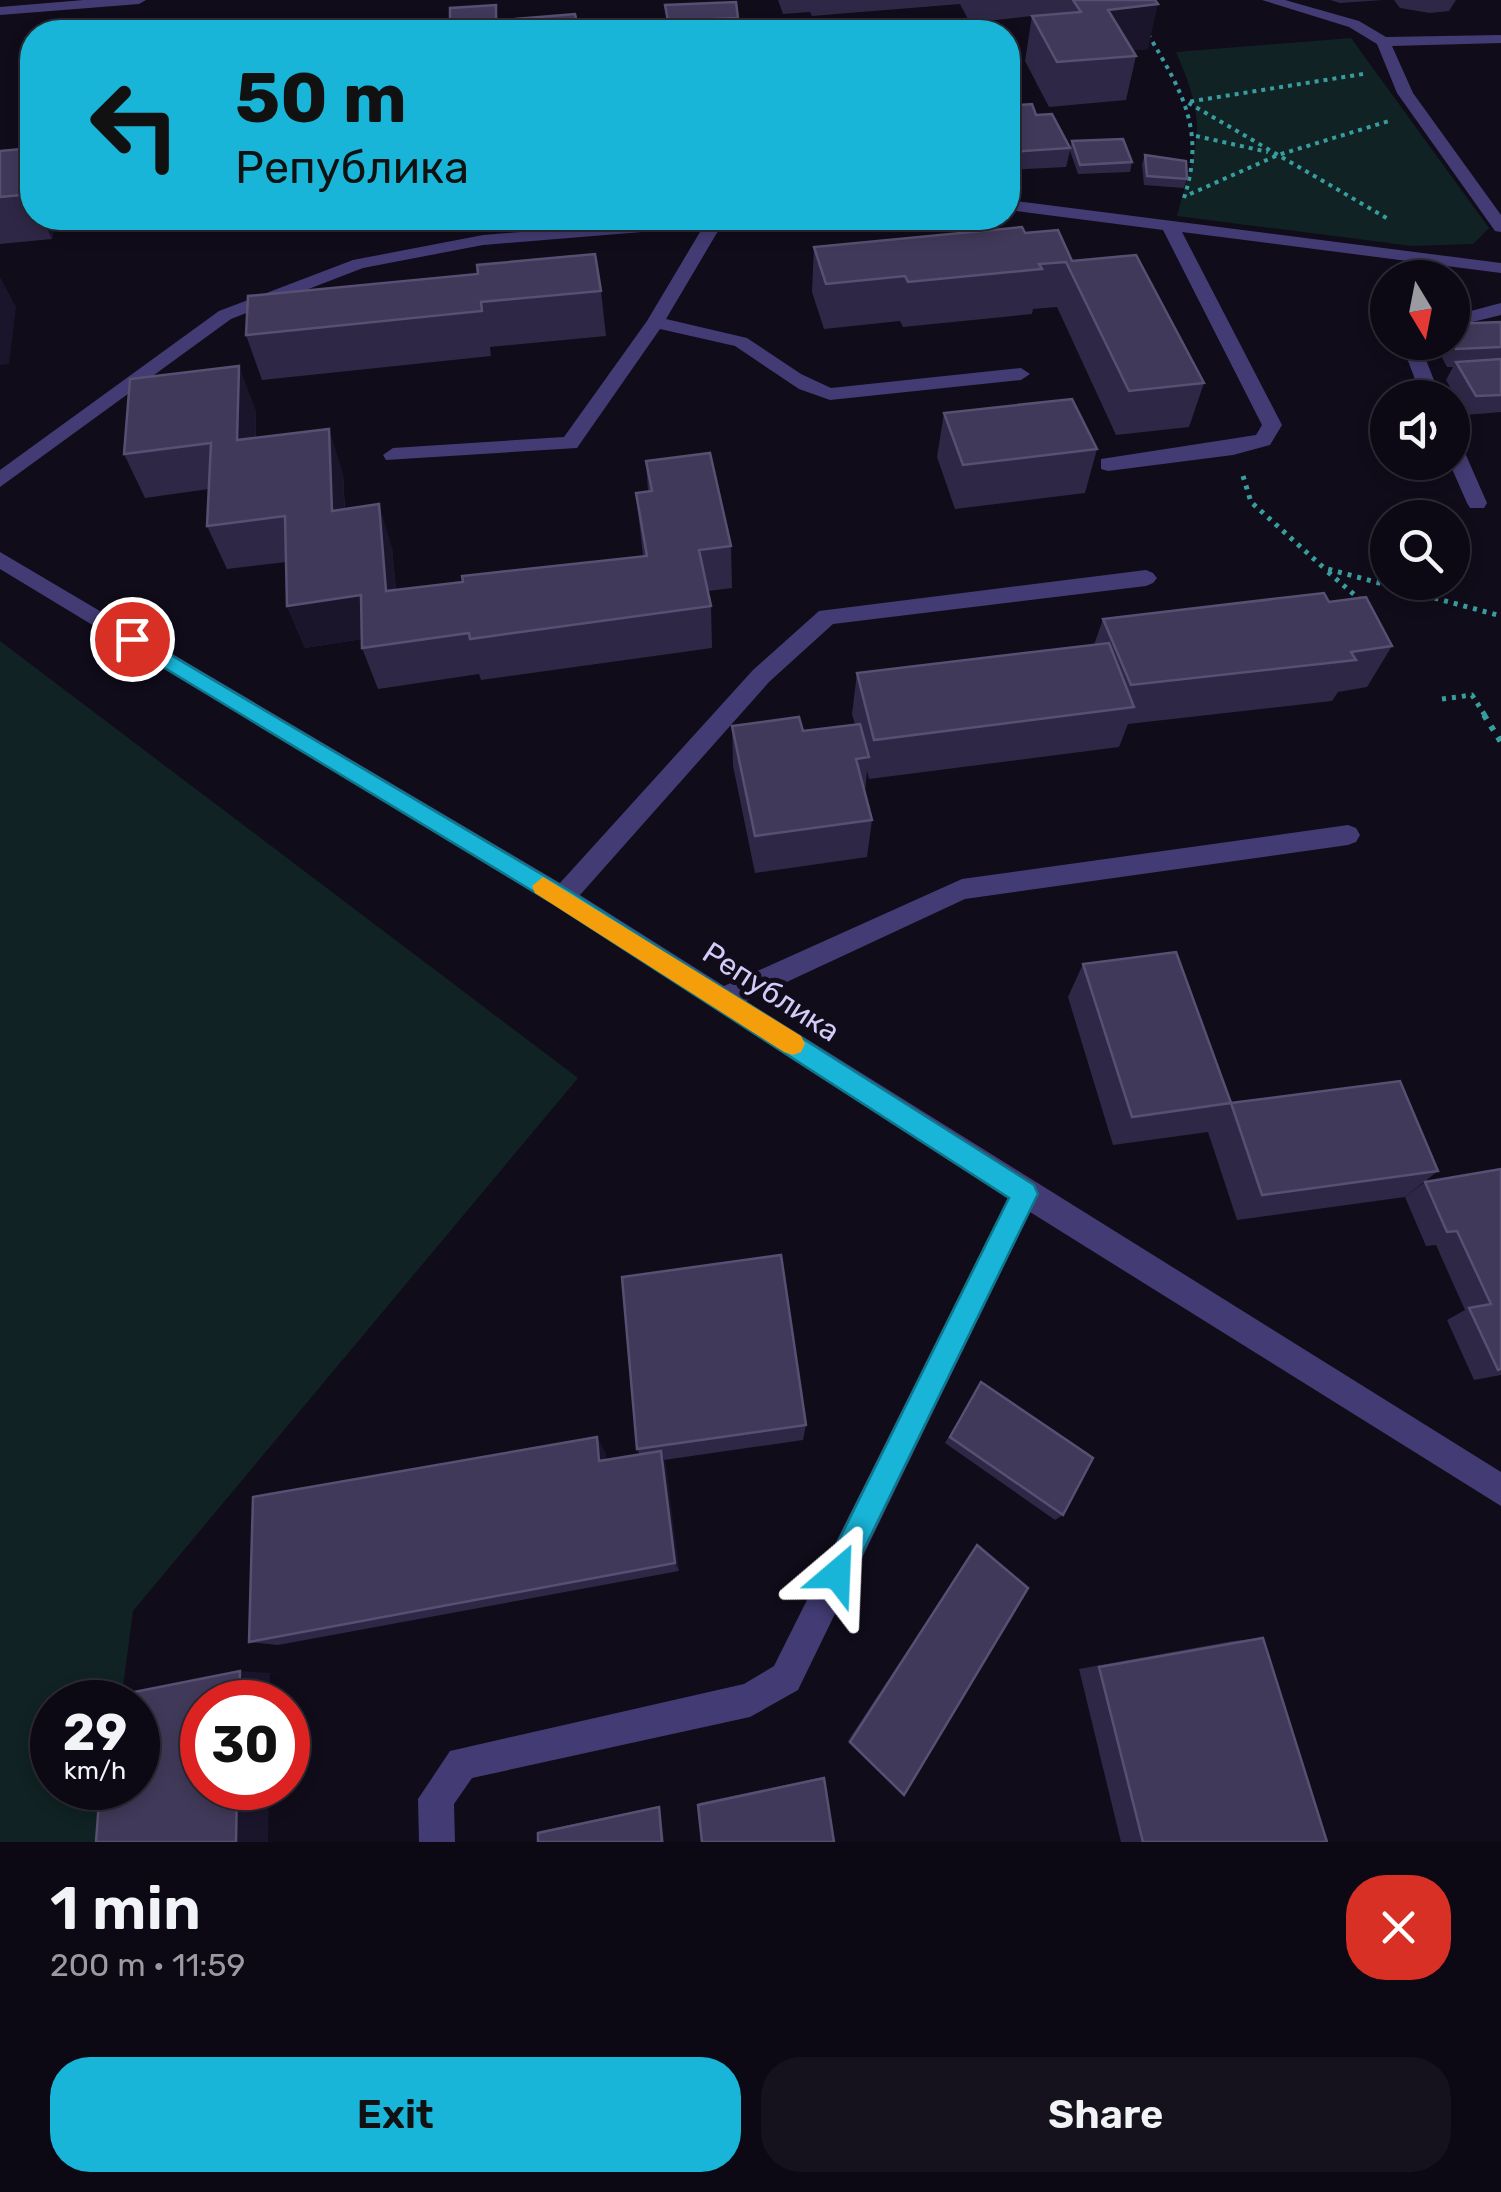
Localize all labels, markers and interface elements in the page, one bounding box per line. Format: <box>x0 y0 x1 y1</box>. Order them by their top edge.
text: 50 m <box>235 57 407 140</box>
icon: left <box>70 60 200 190</box>
text: Република <box>235 141 469 194</box>
north arrow <box>1370 260 1470 360</box>
map controls <box>1370 260 1470 600</box>
button: sound <box>1370 380 1470 480</box>
button: search <box>1370 500 1470 600</box>
pin <box>90 597 175 682</box>
icon: arrive <box>105 612 160 667</box>
street label: Република <box>696 934 846 1050</box>
position arrow <box>785 1522 889 1626</box>
speed limit sign: 30 <box>180 1680 310 1810</box>
text: 29 <box>63 1703 127 1763</box>
text: km/h <box>64 1756 126 1785</box>
text: 1 min <box>50 1873 201 1944</box>
button: close <box>1346 1875 1451 1980</box>
text: 200 m · 11:59 <box>50 1946 246 1984</box>
button: Exit <box>50 2057 741 2172</box>
button: Share <box>761 2057 1451 2172</box>

